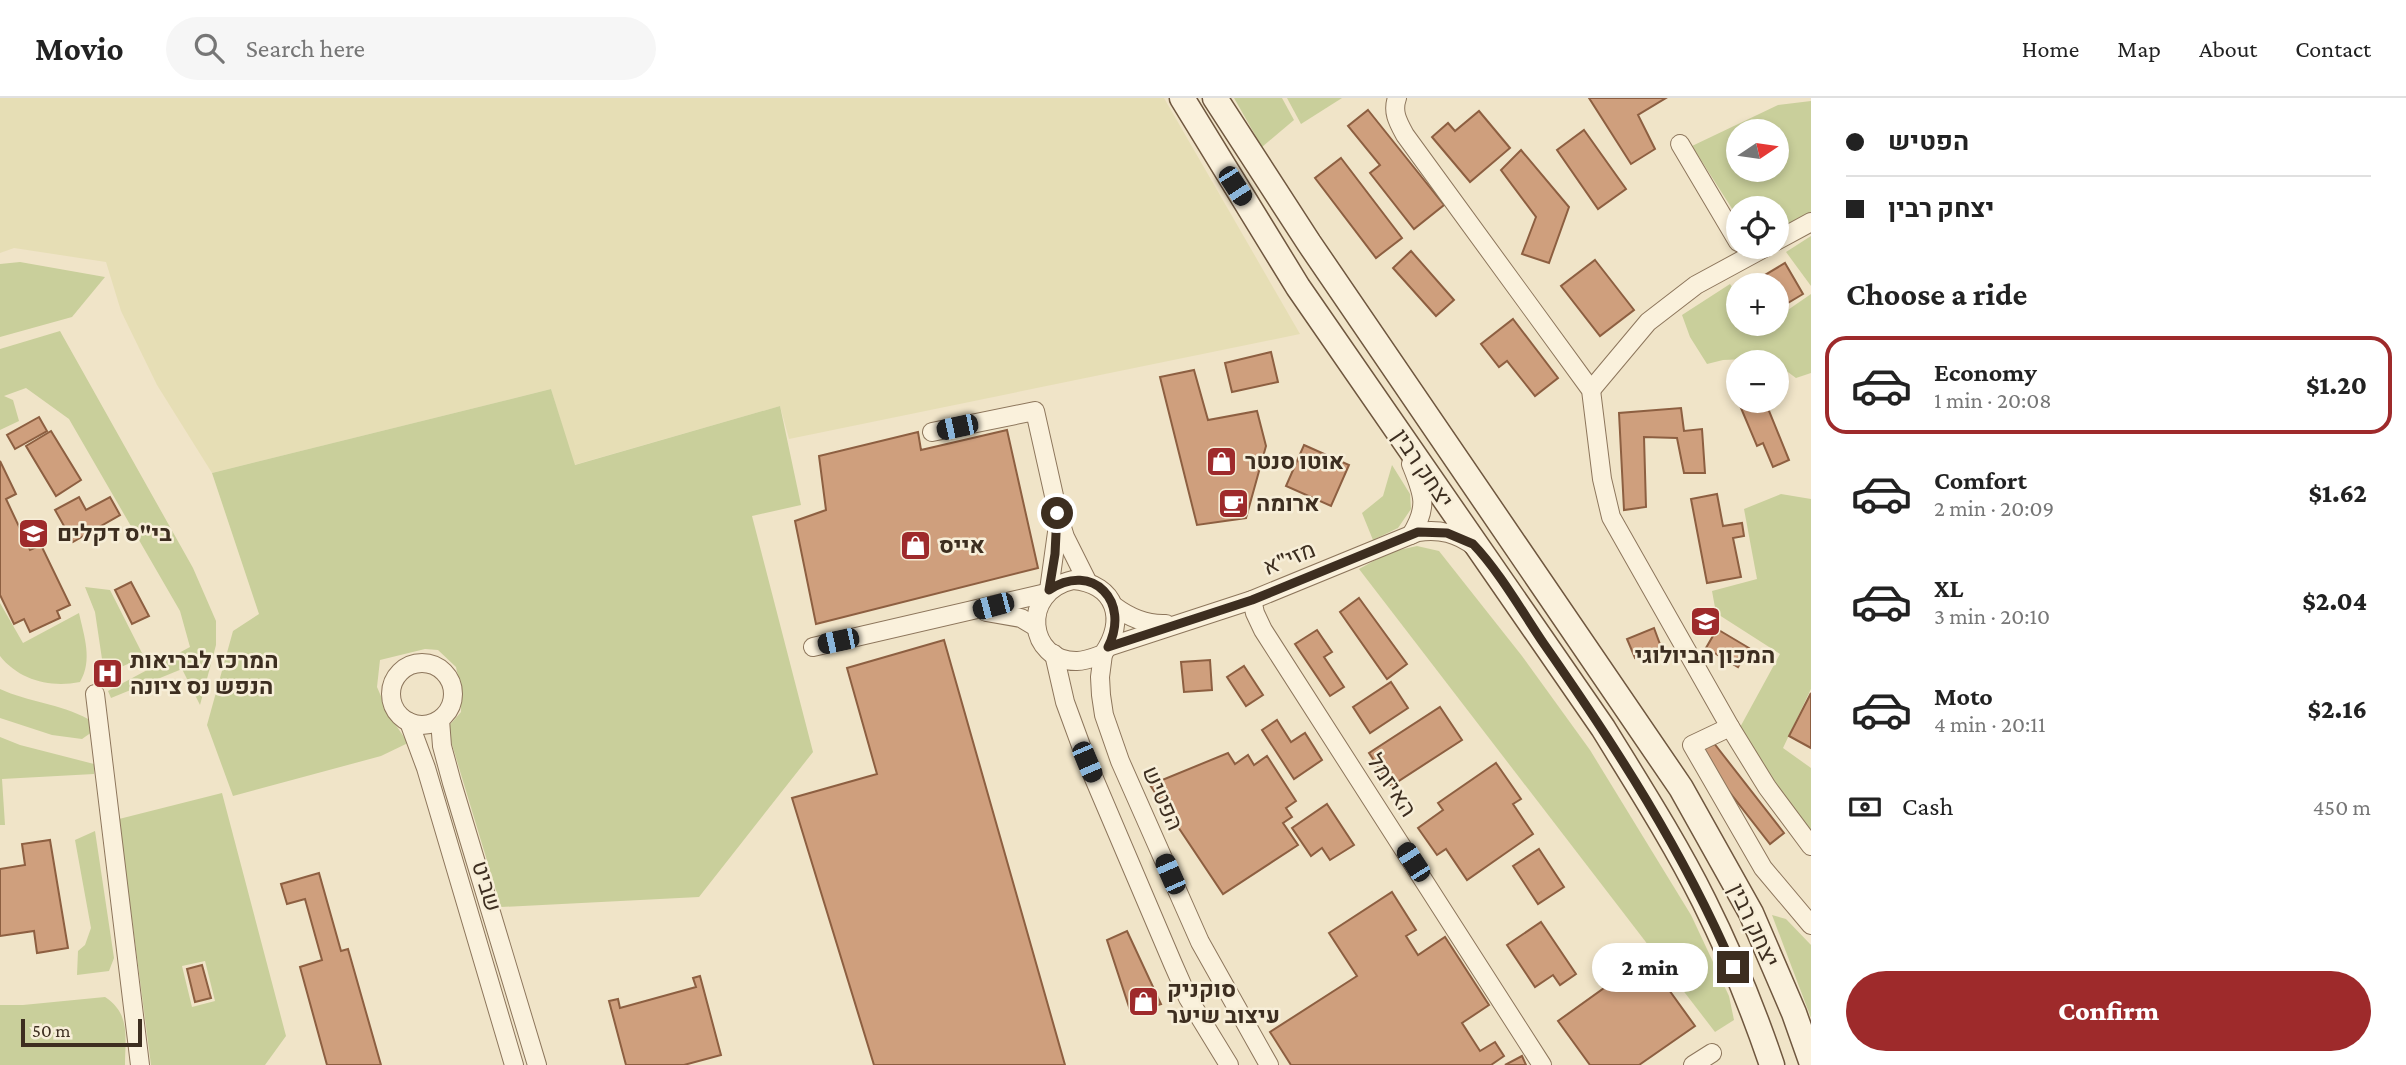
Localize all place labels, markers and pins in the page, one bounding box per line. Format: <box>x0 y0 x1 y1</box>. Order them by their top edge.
shop icon: אוטו סנטר <box>1205 444 1239 478</box>
place label: אוטו סנטר <box>1245 448 1344 474</box>
cafe icon: ארומה <box>1216 486 1250 520</box>
place label: ארומה <box>1256 490 1320 516</box>
school or university icon: בי"ס דקלים <box>17 516 51 550</box>
place label: בי"ס דקלים <box>57 520 172 546</box>
shop icon: אייס <box>899 528 933 562</box>
place label: אייס <box>939 532 985 558</box>
school or university icon: המכון הביולוגי <box>1688 604 1722 638</box>
place label: המכון הביולוגי <box>1635 642 1775 668</box>
place label: המרכז לבריאות הנפש נס ציונה <box>130 647 279 699</box>
hospital icon: המרכז לבריאות הנפש נס ציונה <box>90 656 124 690</box>
place label: סוקניק עיצוב שיער <box>1167 976 1280 1028</box>
shop icon: סוקניק עיצוב שיער <box>1127 985 1161 1019</box>

